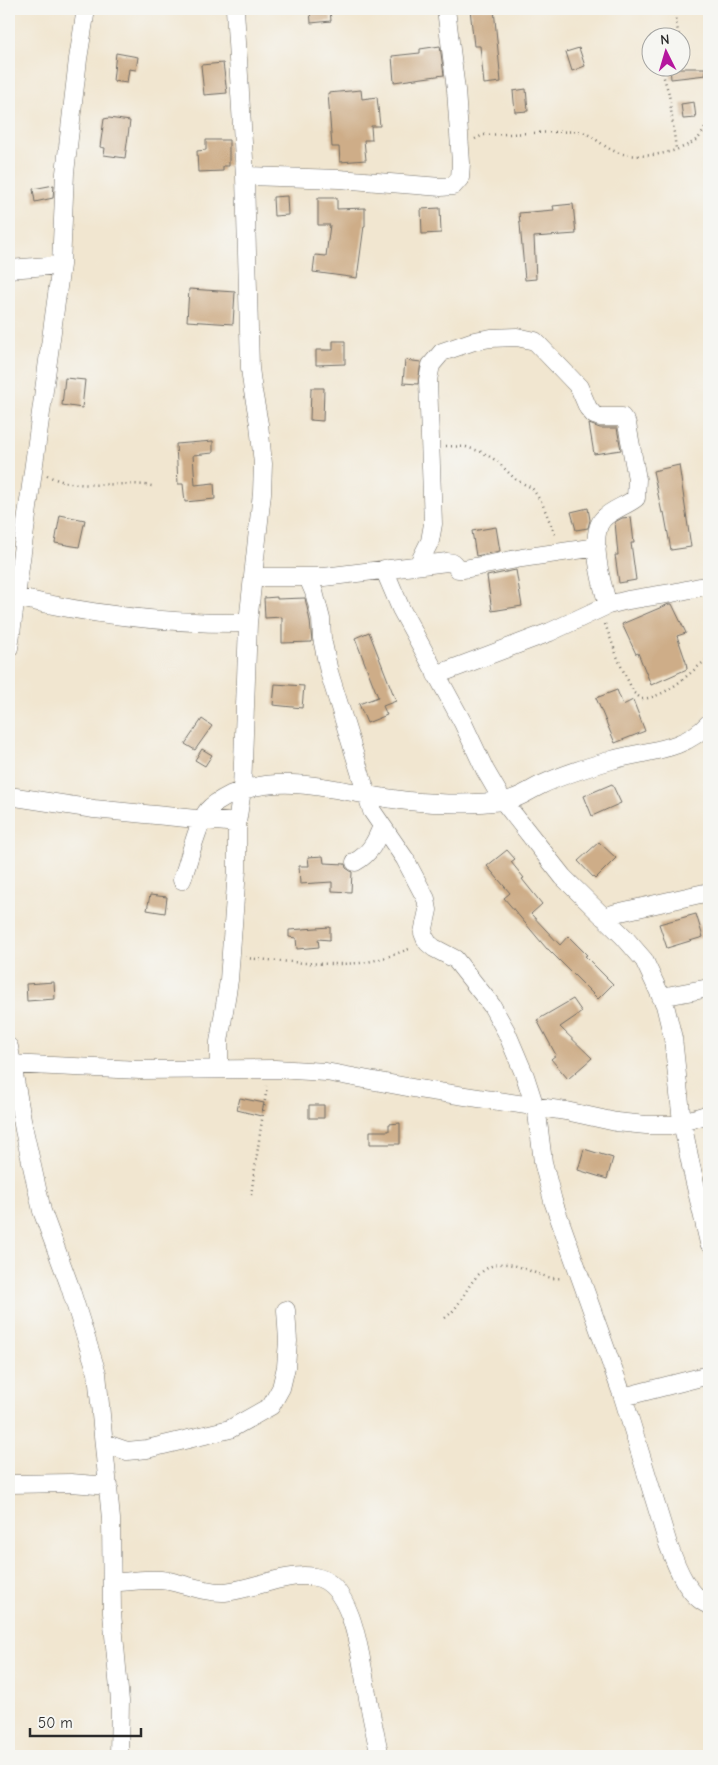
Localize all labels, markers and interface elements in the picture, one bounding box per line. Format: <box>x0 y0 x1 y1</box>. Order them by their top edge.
north arrow <box>640 28 690 78</box>
text: N <box>660 31 670 48</box>
scale bar <box>30 1705 141 1737</box>
text: 50 m <box>38 1714 73 1732</box>

